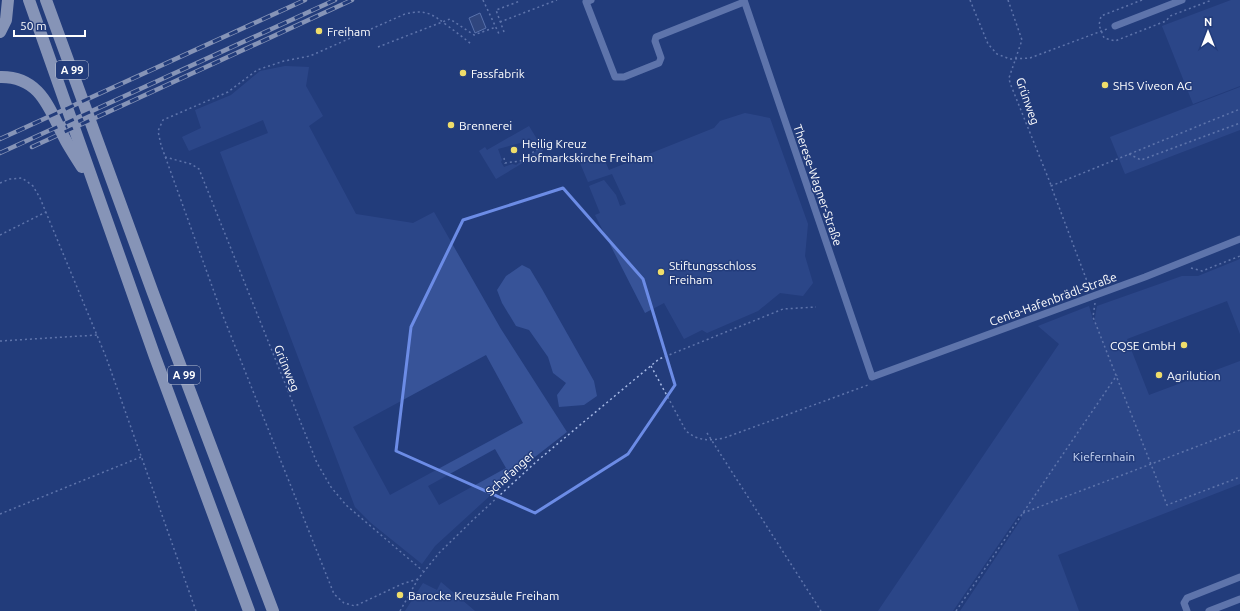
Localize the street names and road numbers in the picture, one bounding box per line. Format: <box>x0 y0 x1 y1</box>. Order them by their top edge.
road number: A 99 <box>56 61 88 79</box>
street label: Grünweg <box>1014 76 1042 126</box>
street label: Therese-Wagner-Straße <box>791 123 845 247</box>
street label: Centa-Hafenbrädl-Straße <box>988 270 1118 328</box>
street label: Grünweg <box>272 343 302 393</box>
road number: A 99 <box>168 366 200 384</box>
street label: Schafanger <box>483 448 537 498</box>

